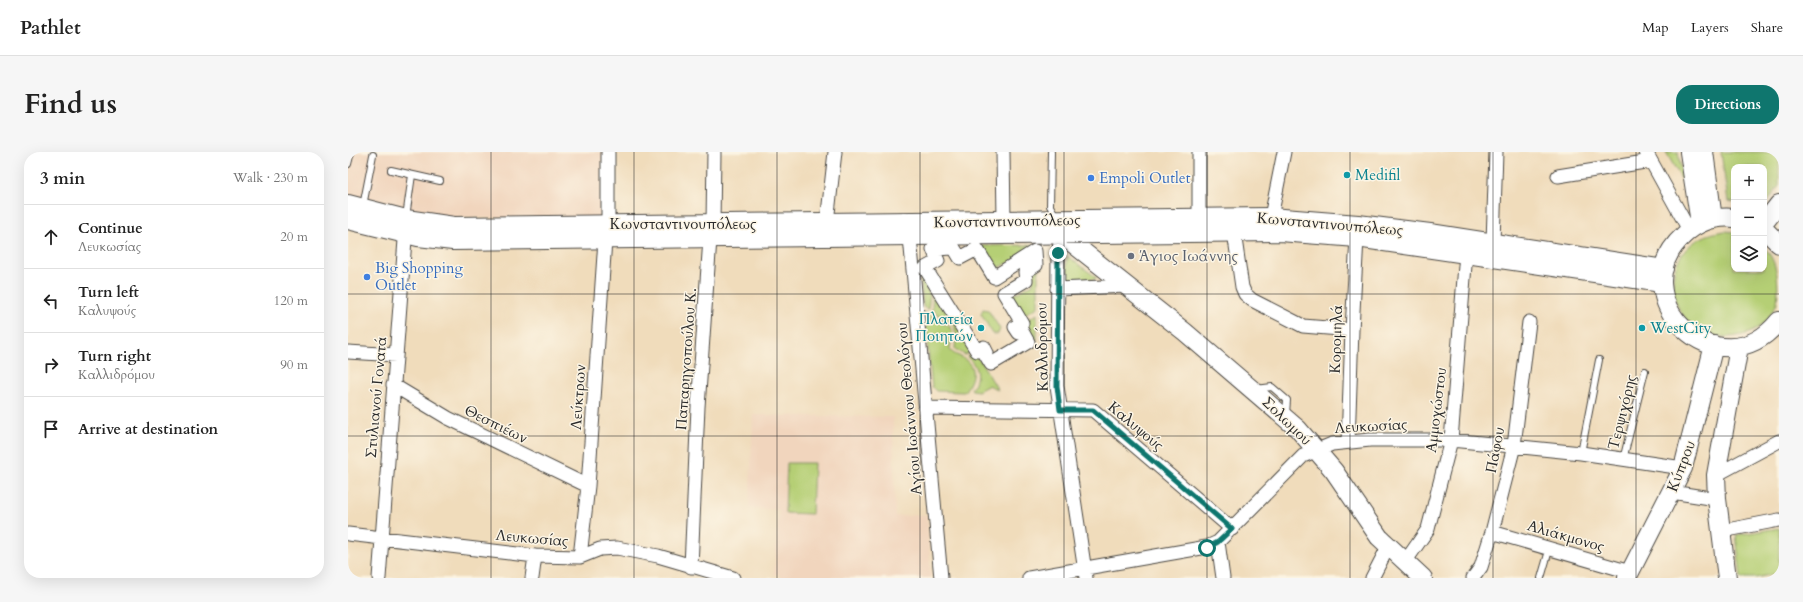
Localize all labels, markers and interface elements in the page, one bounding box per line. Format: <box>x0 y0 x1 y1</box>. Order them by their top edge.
text: Pathlet <box>20 15 81 41</box>
text: Map <box>1642 18 1669 37</box>
text: Layers <box>1691 18 1729 37</box>
text: Share <box>1751 18 1783 37</box>
text: Find us <box>24 85 117 123</box>
button: Directions <box>1676 85 1779 124</box>
map controls <box>1731 164 1767 272</box>
button: + <box>1731 164 1767 200</box>
place label: Medifil <box>1355 165 1401 185</box>
text: 3 min <box>40 167 85 190</box>
place label: Empoli Outlet <box>1099 168 1191 188</box>
text: Walk · 230 m <box>233 169 308 187</box>
marker: Medifil <box>1342 170 1352 180</box>
marker: Empoli Outlet <box>1086 173 1096 183</box>
button: − <box>1731 200 1767 236</box>
street label: Κωνσταντινουπόλεως <box>1256 208 1405 240</box>
street label: Κωνσταντινουπόλεως <box>933 210 1081 232</box>
street label: Κωνσταντινουπόλεως <box>610 214 757 234</box>
text: Continue <box>78 218 143 238</box>
icon: ahead <box>40 226 62 248</box>
text: 20 m <box>280 228 308 246</box>
button: layers <box>1731 236 1767 272</box>
text: Λευκωσίας <box>78 238 141 256</box>
route end <box>1049 244 1067 262</box>
place label: Άγιος Ιωάννης <box>1139 246 1238 266</box>
marker: Άγιος Ιωάννης <box>1126 251 1136 261</box>
place label: Big Shopping Outlet <box>375 258 463 295</box>
marker: Big Shopping Outlet <box>362 272 372 282</box>
text: Turn left <box>78 282 139 302</box>
street label: Παπαρηγοπούλου Κ. <box>671 287 701 431</box>
icon: left <box>40 290 62 312</box>
text: 120 m <box>274 292 308 310</box>
text: Καλυψούς <box>78 302 136 320</box>
street label: Καλλιδρόμου <box>1031 302 1053 392</box>
street label: Κορομηλά <box>1325 304 1347 374</box>
place label: Πλατεία Ποιητών <box>915 309 973 346</box>
place label: WestCity <box>1649 318 1712 338</box>
street label: Αγίου Ιωάννου Θεολόγου <box>891 322 927 496</box>
marker: Πλατεία Ποιητών <box>976 323 986 333</box>
marker: WestCity <box>1637 323 1647 333</box>
street label: Στυλιανού Γονατά <box>361 335 391 459</box>
text: Turn right <box>78 346 151 366</box>
icon: right <box>40 354 62 376</box>
text: 90 m <box>280 356 308 374</box>
street label: Λεύκτρων <box>566 364 590 430</box>
text: Καλλιδρόμου <box>78 366 155 384</box>
street label: Αμμοχώστου <box>1421 366 1451 454</box>
street label: Τερψιχόρης <box>1603 372 1641 452</box>
street label: Σολωμού <box>1258 392 1316 450</box>
street label: Καλυψούς <box>1104 397 1169 456</box>
street label: Θεσπιέων <box>461 400 531 448</box>
street label: Λευκωσίας <box>1334 414 1409 438</box>
icon: arrive <box>40 418 62 440</box>
text: Arrive at destination <box>78 419 218 439</box>
street label: Πάφου <box>1481 425 1509 475</box>
street label: Κύπρου <box>1662 437 1700 494</box>
street label: Αλιάκμονος <box>1525 515 1607 557</box>
street label: Λευκωσίας <box>495 525 570 551</box>
route start <box>1198 539 1216 557</box>

